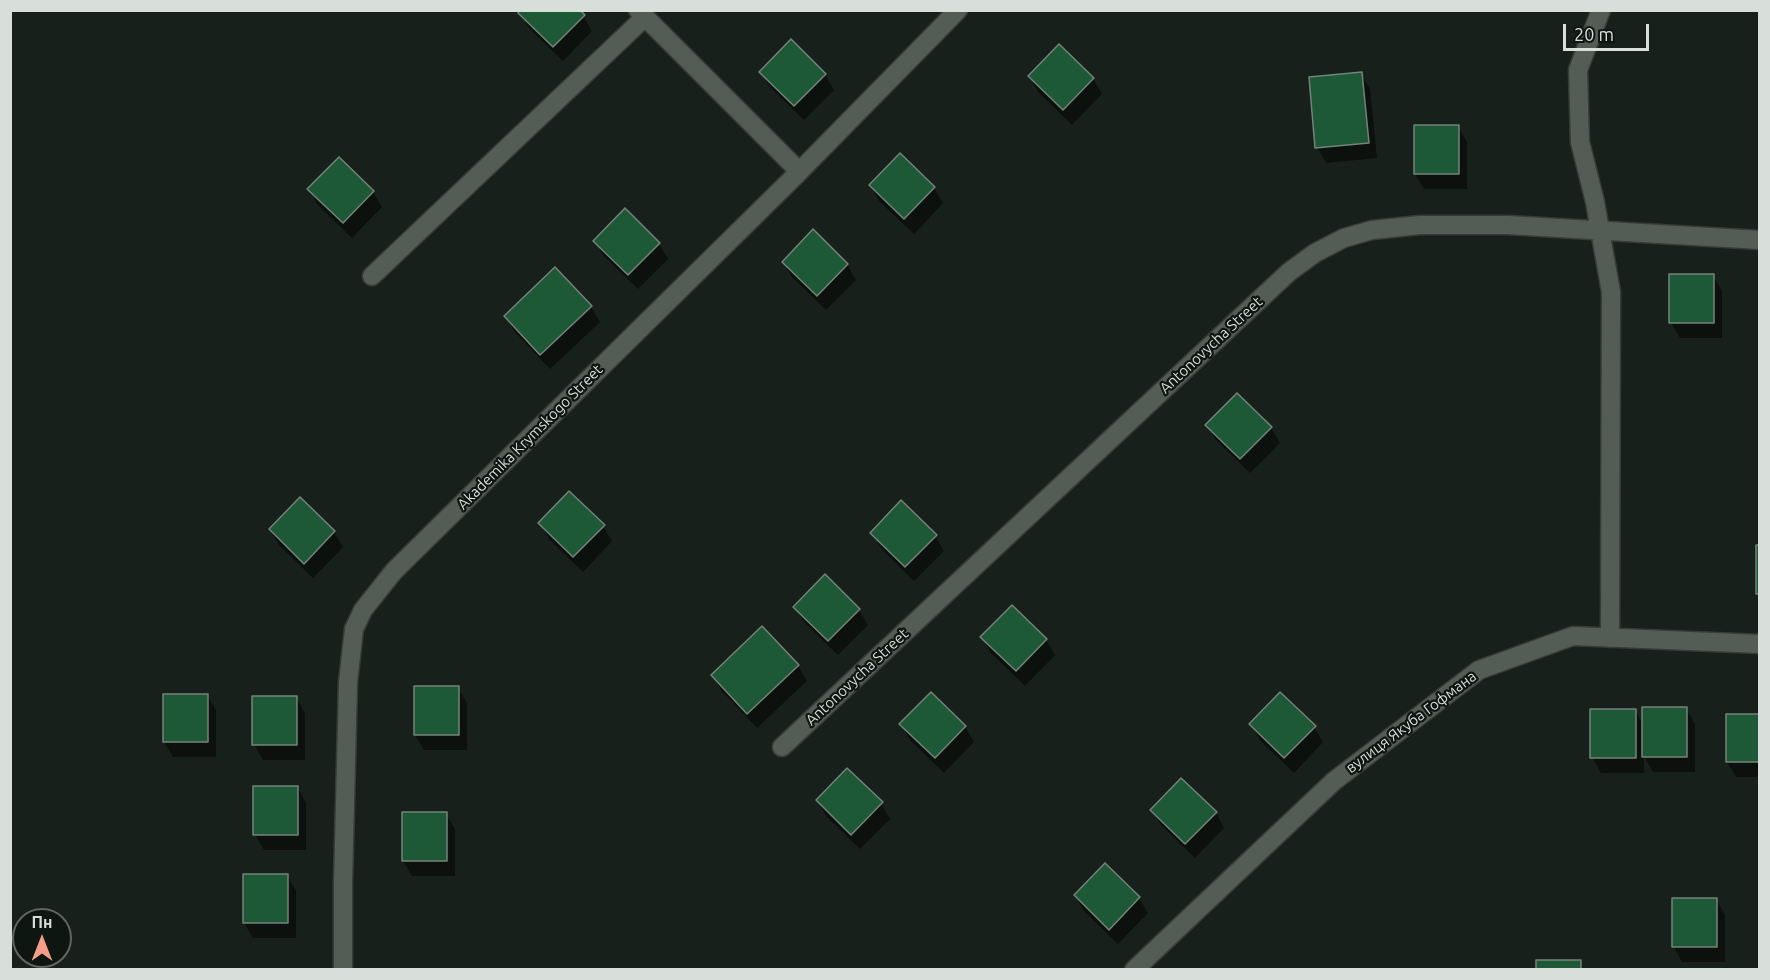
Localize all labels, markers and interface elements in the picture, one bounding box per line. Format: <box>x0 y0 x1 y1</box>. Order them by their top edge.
scale bar <box>1566 12 1652 50</box>
text: 20 m <box>1574 24 1614 44</box>
street label: Antonovycha Street <box>1156 293 1266 397</box>
street label: Akademika Krymskogo Street <box>454 361 606 513</box>
street label: Antonovycha Street <box>802 625 912 729</box>
street label: вулиця Якуба Гофмана <box>1342 667 1480 777</box>
north arrow <box>12 908 72 968</box>
text: Пн <box>32 913 52 931</box>

